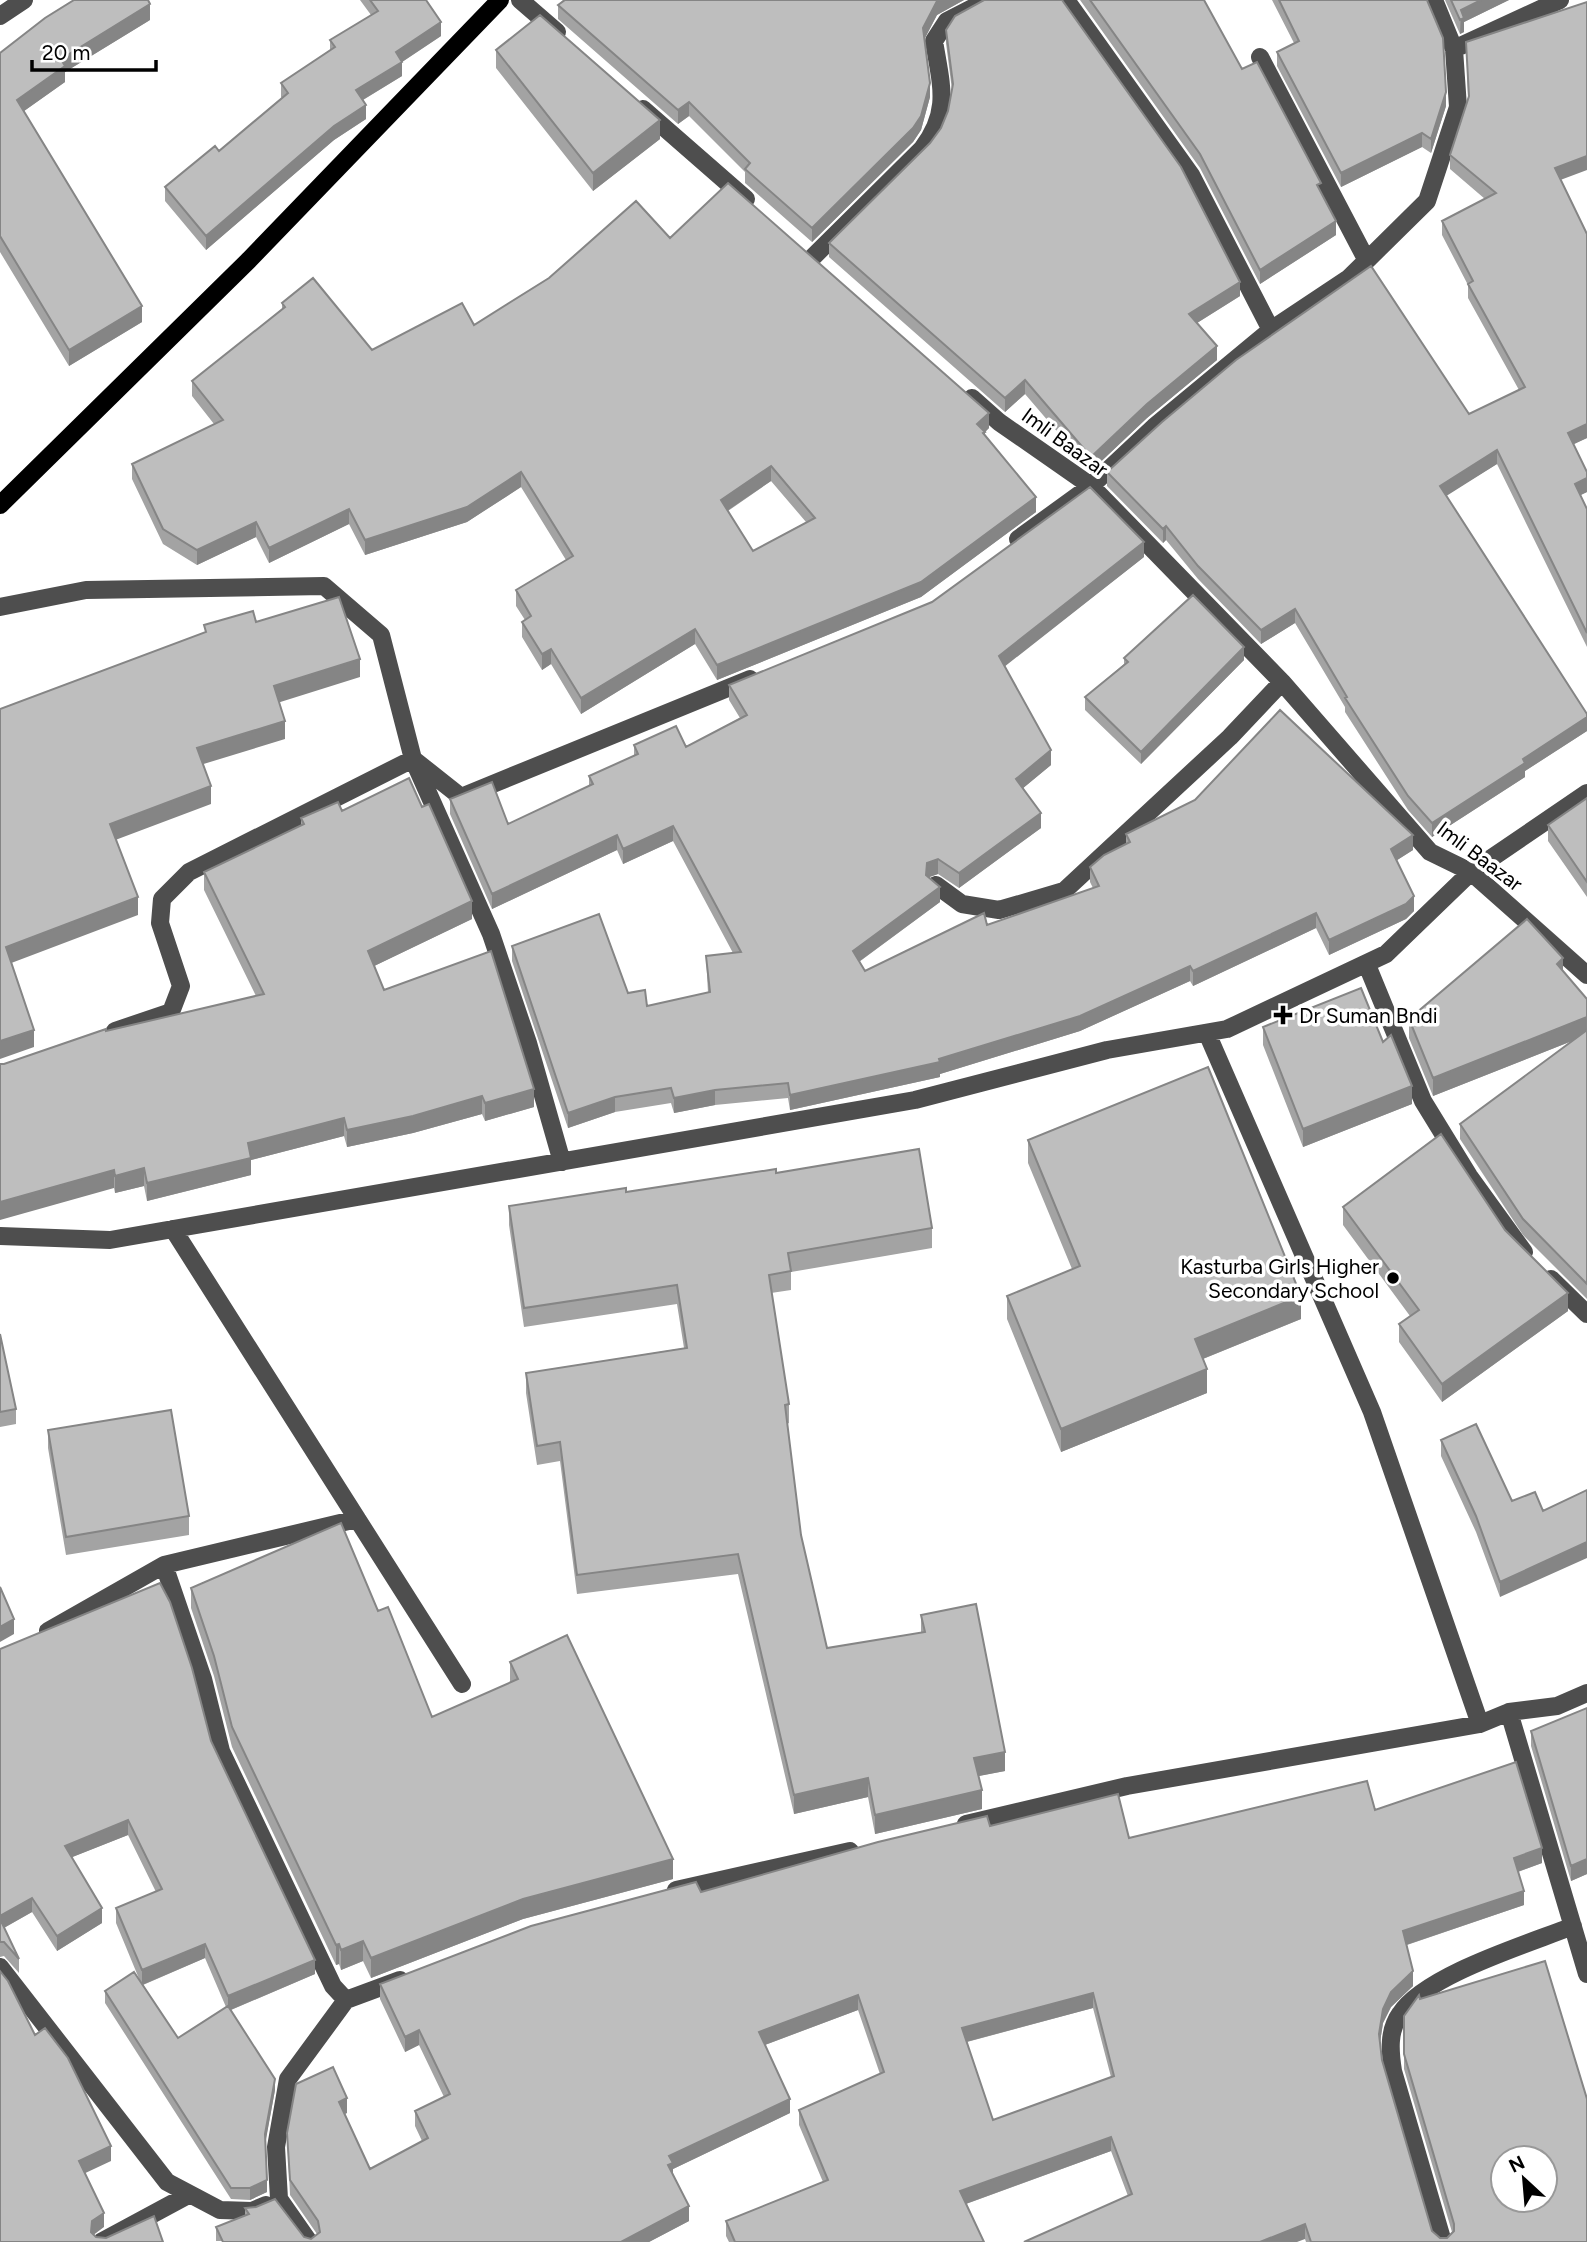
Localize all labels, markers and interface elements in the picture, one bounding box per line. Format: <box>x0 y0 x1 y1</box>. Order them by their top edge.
scale bar <box>32 28 156 72</box>
text: 20 m <box>42 40 90 65</box>
street label: Imli Baazar <box>1017 402 1113 482</box>
street label: Imli Baazar <box>1432 816 1528 896</box>
place label: Dr Suman Bndi <box>1299 1003 1438 1028</box>
marker: Dr Suman Bndi <box>1273 1005 1293 1025</box>
place label: Kasturba Girls Higher Secondary School <box>1180 1254 1379 1303</box>
marker: Kasturba Girls Higher Secondary School <box>1385 1270 1401 1286</box>
north arrow <box>1489 2144 1559 2214</box>
text: N <box>1505 2151 1528 2178</box>

